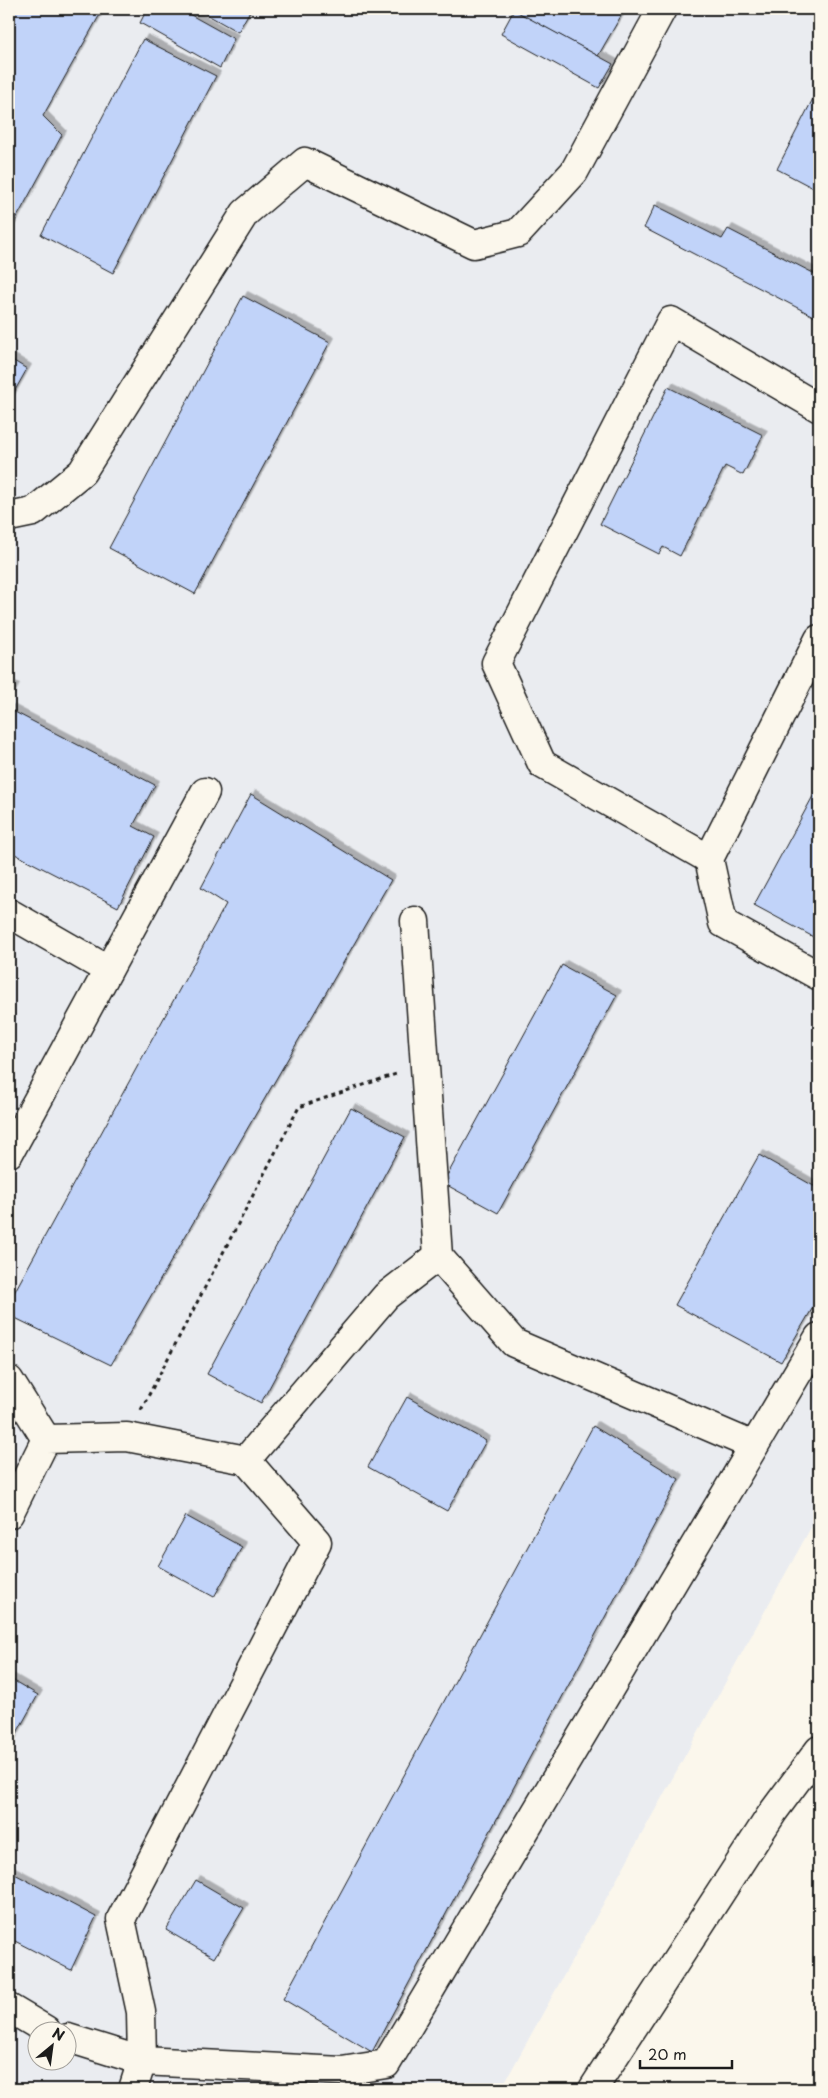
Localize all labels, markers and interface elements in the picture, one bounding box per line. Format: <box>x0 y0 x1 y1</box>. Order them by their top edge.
north arrow <box>28 2020 78 2070</box>
text: N <box>49 2022 68 2046</box>
scale bar <box>640 2038 733 2070</box>
text: 20 m <box>648 2042 687 2065</box>

